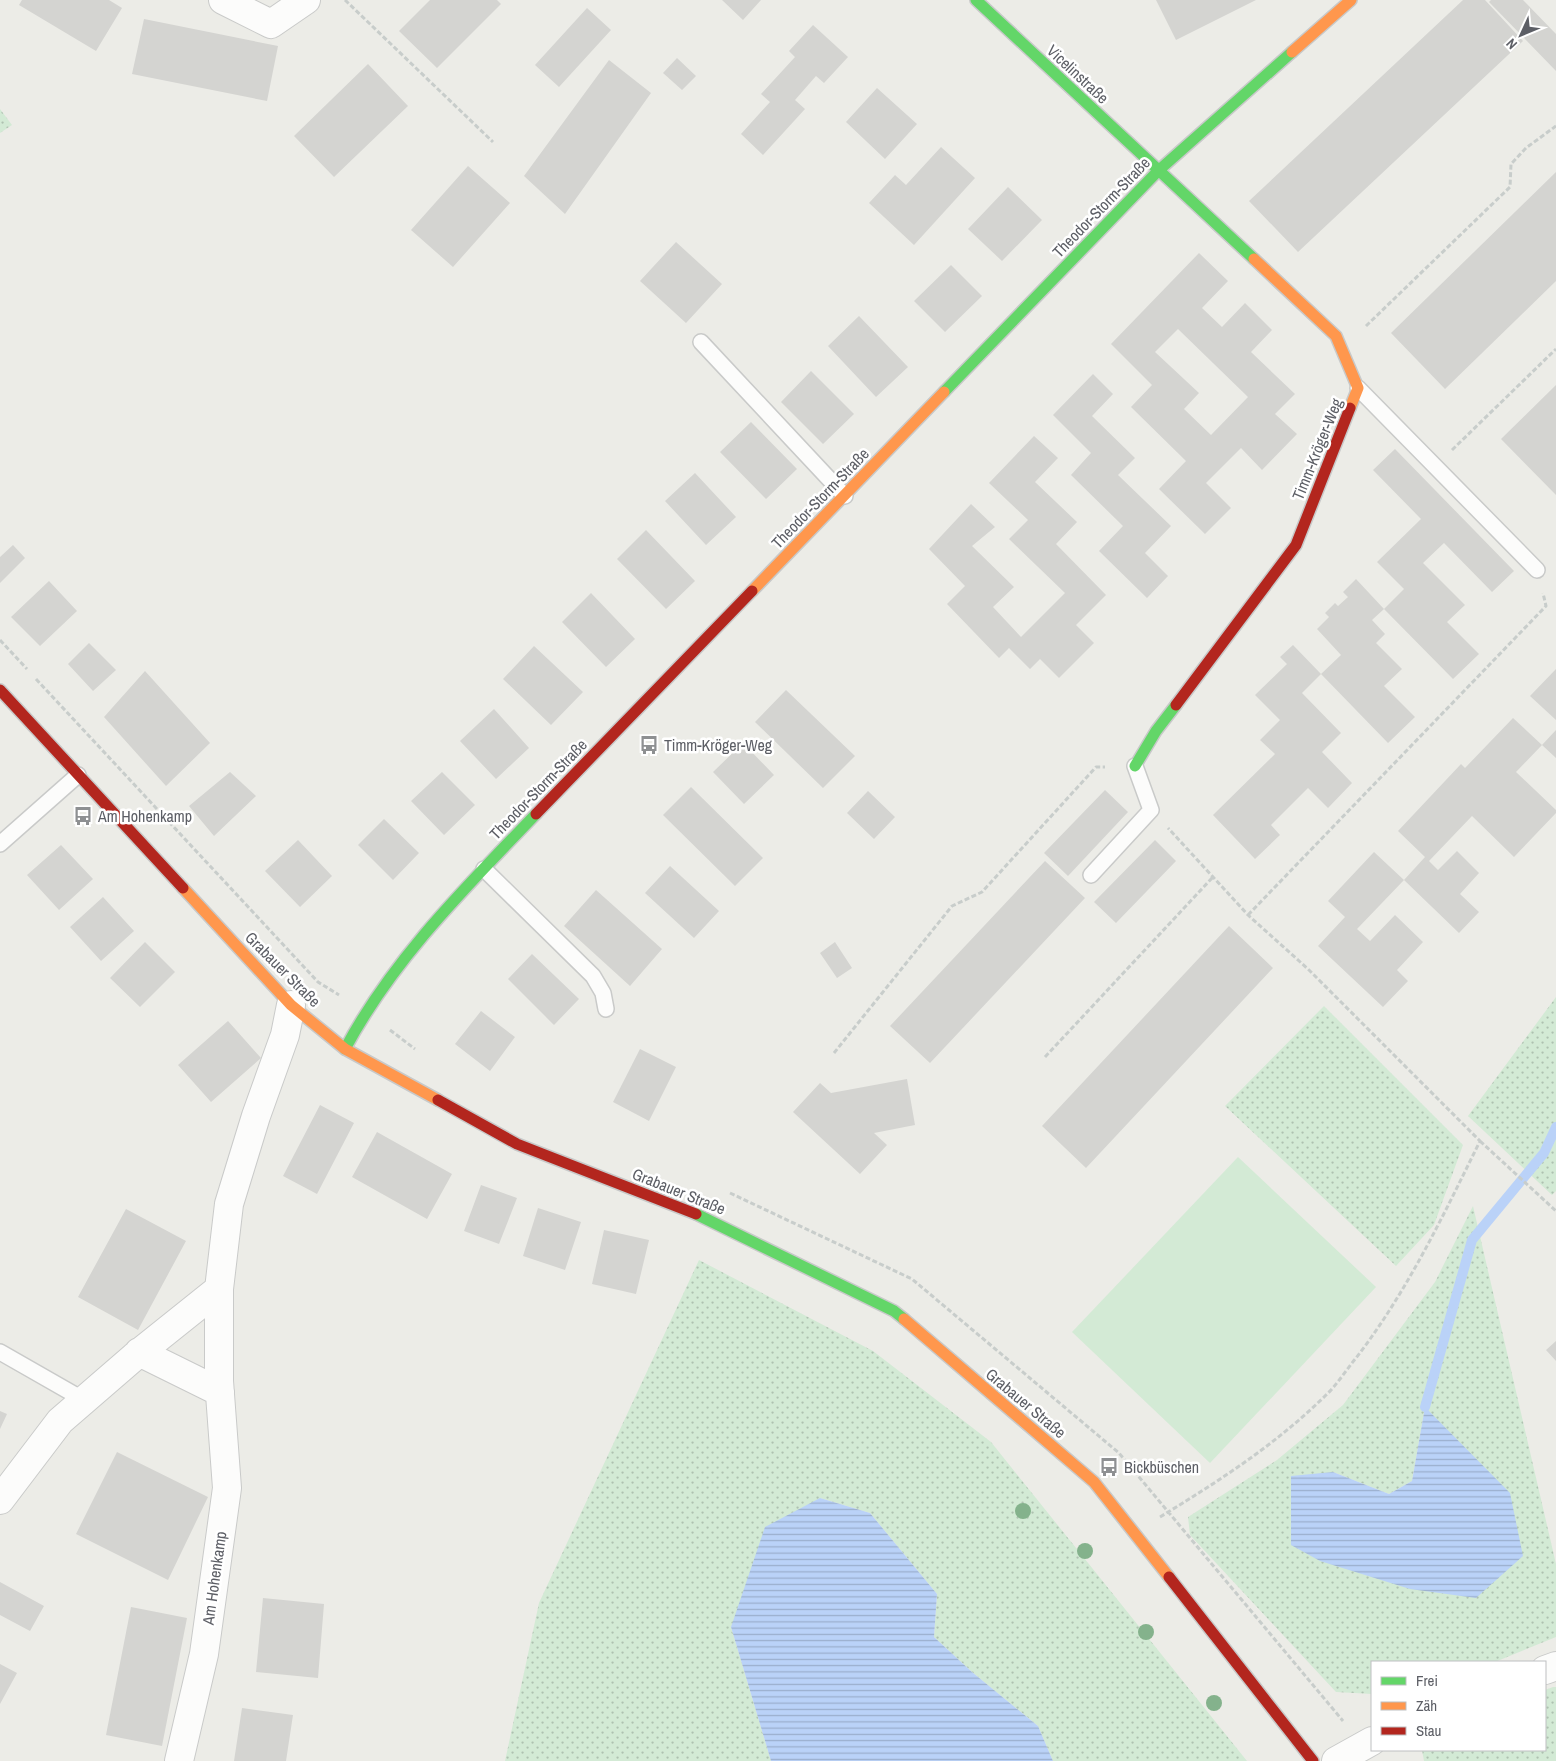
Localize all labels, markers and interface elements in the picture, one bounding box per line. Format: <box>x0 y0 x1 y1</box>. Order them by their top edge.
north arrow <box>1496 10 1546 60</box>
text: N <box>1502 35 1521 53</box>
street label: Vicelinstraße <box>1042 40 1114 108</box>
street label: Theodor-Storm-Straße <box>1047 152 1155 262</box>
street label: Timm-Kröger-Weg <box>1287 394 1348 503</box>
street label: Theodor-Storm-Straße <box>766 443 874 553</box>
street label: Theodor-Storm-Straße <box>484 734 592 844</box>
bus stop icon: Timm-Kröger-Weg <box>638 734 660 756</box>
place label: Timm-Kröger-Weg <box>664 734 773 756</box>
bus stop icon: Am Hohenkamp <box>72 805 94 827</box>
place label: Am Hohenkamp <box>97 805 192 827</box>
street label: Grabauer Straße <box>240 926 326 1012</box>
street label: Grabauer Straße <box>629 1162 729 1220</box>
street label: Grabauer Straße <box>981 1363 1071 1443</box>
bus stop icon: Bickbüschen <box>1098 1456 1120 1478</box>
place label: Bickbüschen <box>1124 1456 1199 1478</box>
street label: Am Hohenkamp <box>196 1530 231 1627</box>
legend <box>1371 1661 1546 1751</box>
text: Frei <box>1416 1670 1438 1691</box>
text: Zäh <box>1416 1695 1437 1716</box>
text: Stau <box>1416 1720 1441 1741</box>

